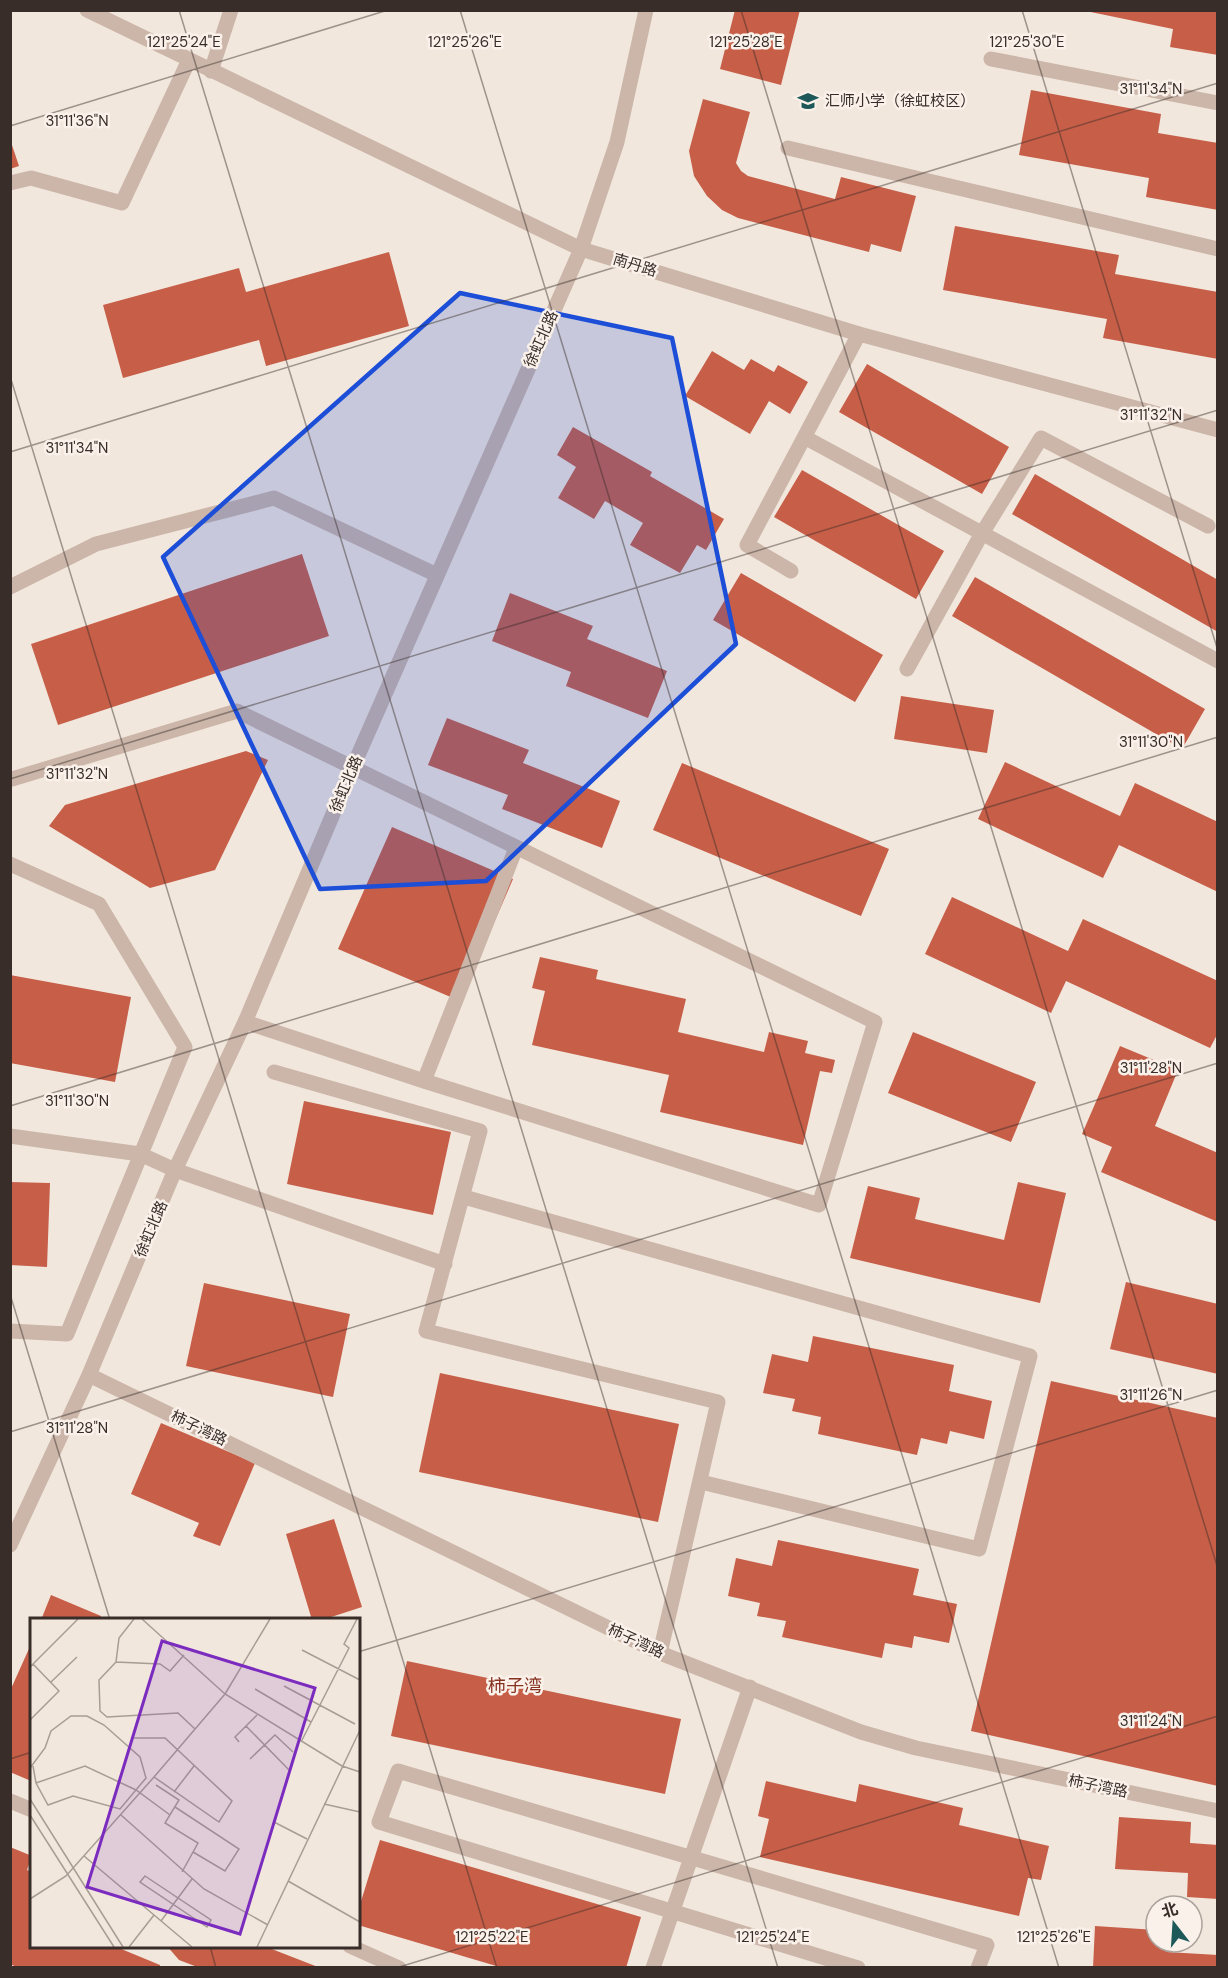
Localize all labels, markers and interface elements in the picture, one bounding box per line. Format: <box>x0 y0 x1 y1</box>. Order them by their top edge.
text: 121°25'24"E <box>147 32 221 52</box>
text: 121°25'26"E <box>428 32 502 52</box>
text: 121°25'28"E <box>709 32 783 52</box>
text: 121°25'30"E <box>989 32 1065 52</box>
text: 31°11'34"N <box>1120 79 1182 99</box>
school or university icon: 汇师小学（徐虹校区） <box>796 89 820 113</box>
place label: 汇师小学（徐虹校区） <box>825 91 975 111</box>
text: 31°11'36"N <box>45 111 109 131</box>
street label: 南丹路 <box>611 249 659 281</box>
street label: 徐虹北路 <box>520 308 562 370</box>
text: 31°11'32"N <box>1120 405 1182 425</box>
text: 31°11'34"N <box>46 438 108 458</box>
text: 31°11'30"N <box>1119 732 1183 752</box>
street label: 徐虹北路 <box>325 752 367 816</box>
text: 31°11'32"N <box>46 764 108 784</box>
text: 31°11'28"N <box>1120 1058 1182 1078</box>
text: 31°11'30"N <box>45 1091 109 1111</box>
street label: 徐虹北路 <box>130 1197 172 1261</box>
text: 31°11'26"N <box>1120 1385 1182 1405</box>
street label: 柿子湾路 <box>168 1406 230 1450</box>
text: 31°11'28"N <box>46 1418 108 1438</box>
inset map <box>30 1618 360 1948</box>
street label: 柿子湾路 <box>605 1619 667 1663</box>
district label: 柿子湾 <box>488 1674 542 1698</box>
text: 31°11'24"N <box>1120 1711 1182 1731</box>
street label: 柿子湾路 <box>1067 1770 1129 1802</box>
north arrow <box>1144 1894 1204 1954</box>
text: 北 <box>1159 1898 1180 1923</box>
text: 121°25'22"E <box>455 1927 529 1947</box>
text: 121°25'24"E <box>736 1927 810 1947</box>
text: 121°25'26"E <box>1017 1927 1091 1947</box>

